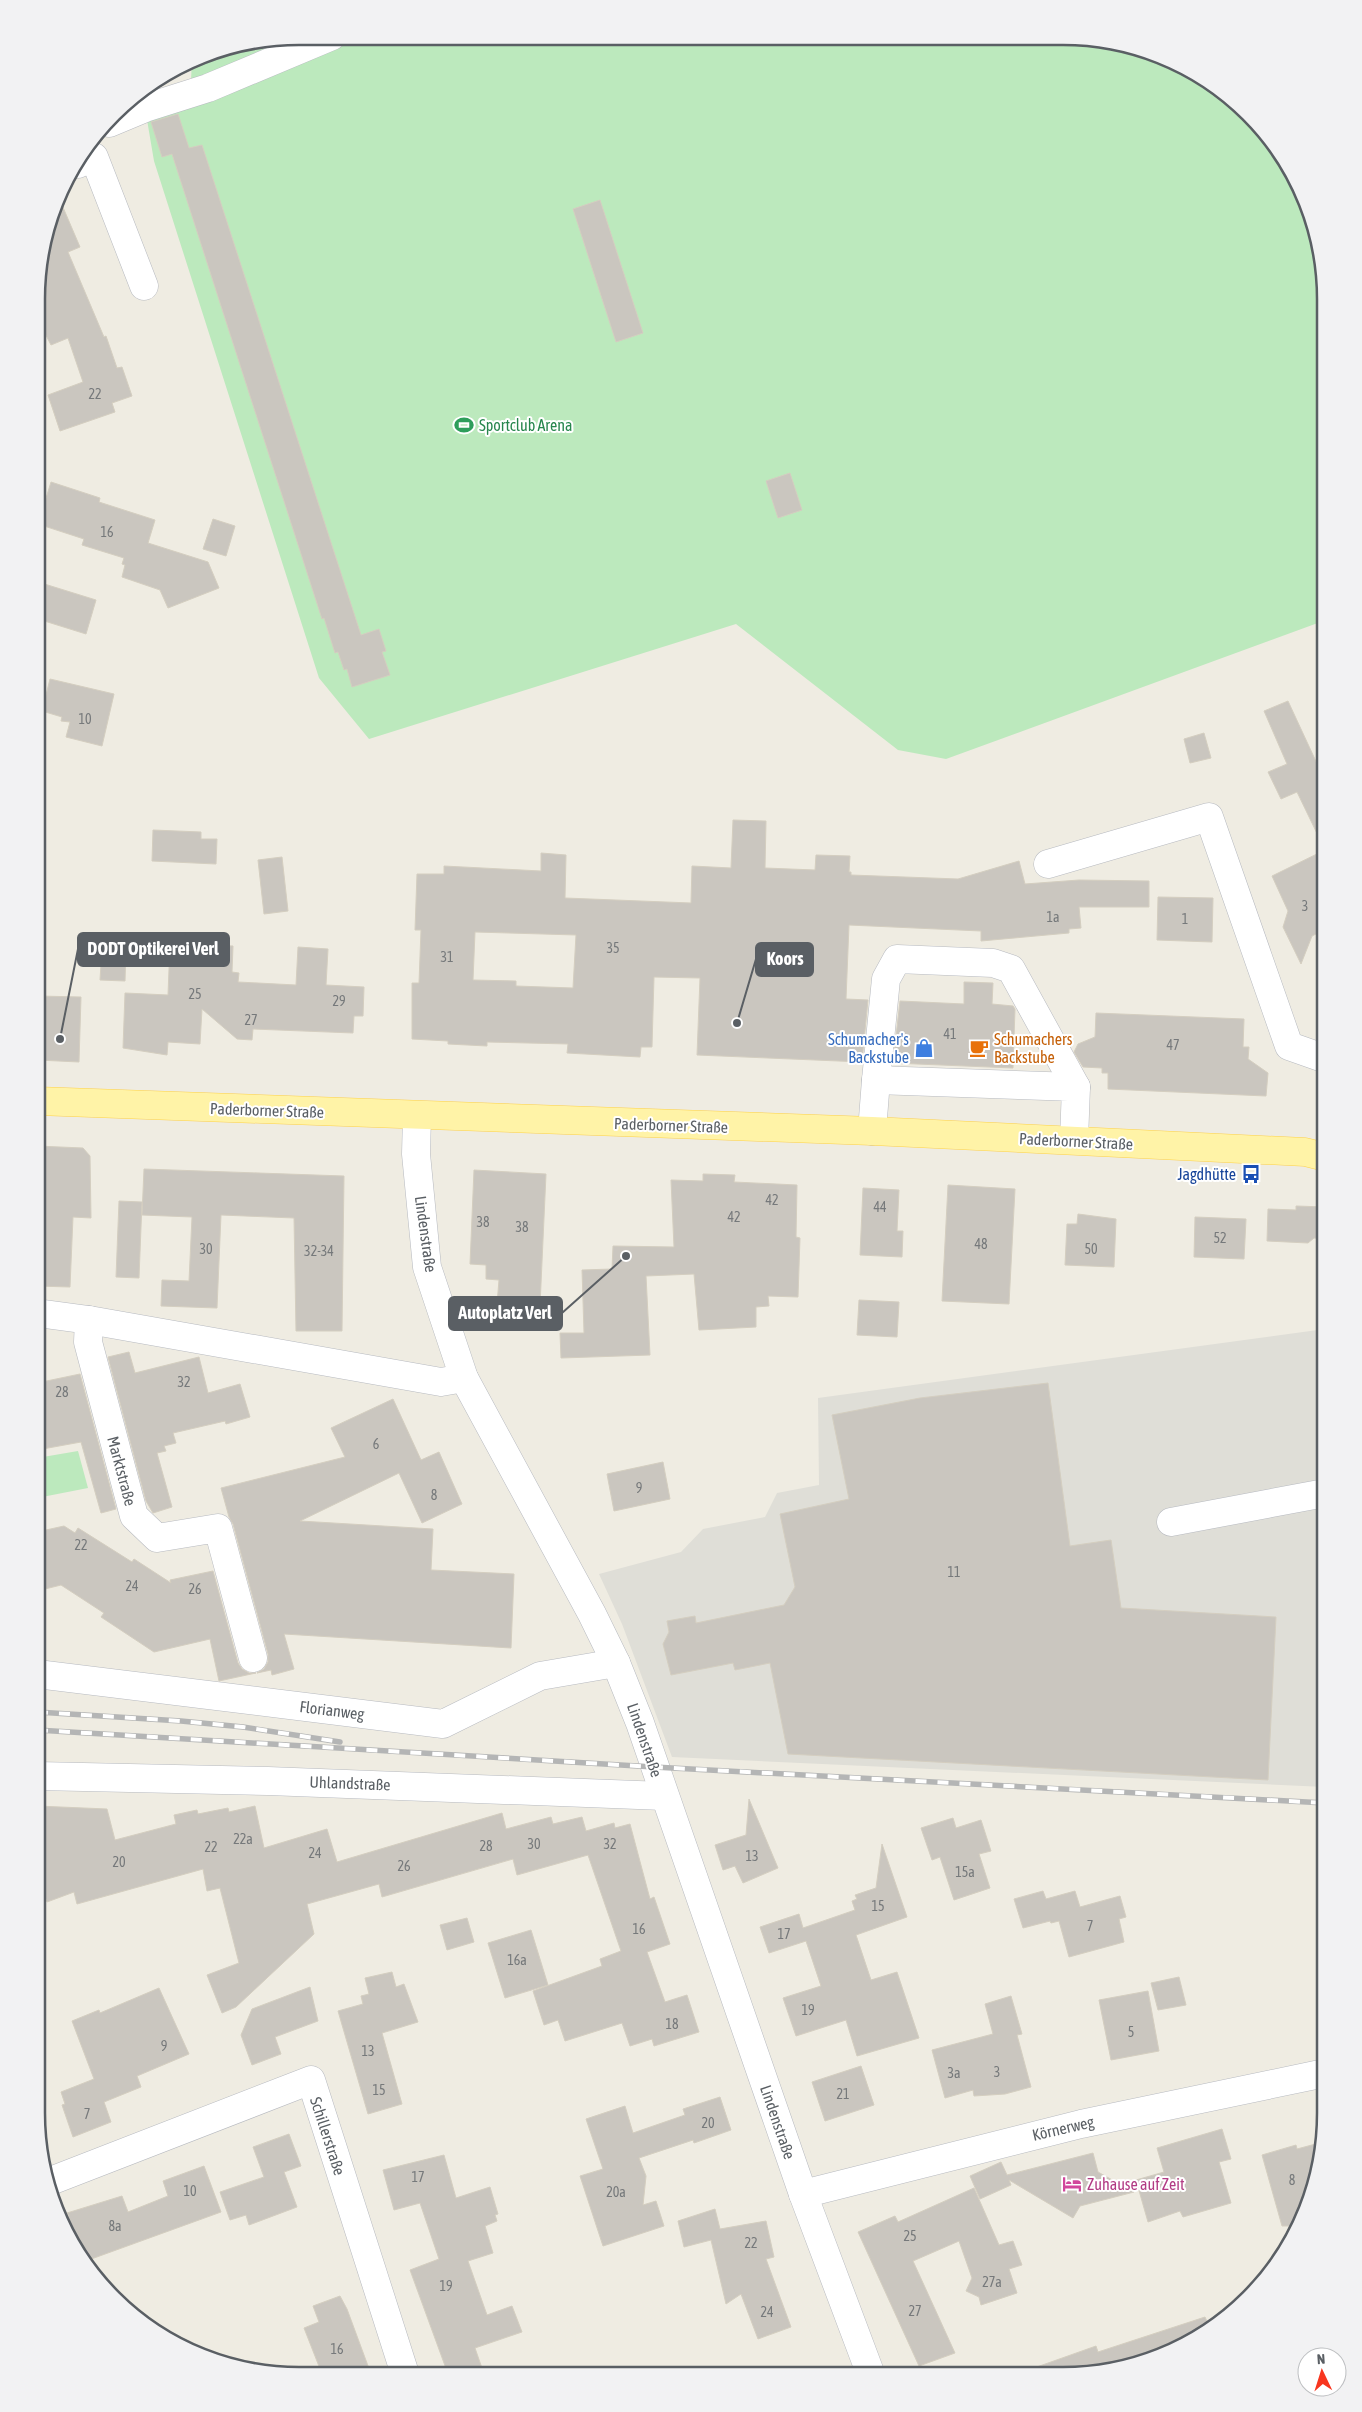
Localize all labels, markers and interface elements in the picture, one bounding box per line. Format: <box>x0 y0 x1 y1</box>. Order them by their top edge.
house number: 22 <box>88 386 102 402</box>
sports icon: Sportclub Arena <box>453 414 475 436</box>
place label: Sportclub Arena <box>479 416 573 435</box>
house number: 16 <box>100 524 114 540</box>
house number: 10 <box>78 711 92 727</box>
house number: 3 <box>1302 898 1308 914</box>
house number: 1a <box>1046 909 1060 925</box>
house number: 1 <box>1182 911 1188 927</box>
callout: DODT Optikerei Verl <box>78 933 229 966</box>
text: DODT Optikerei Verl <box>87 938 219 959</box>
house number: 35 <box>606 940 620 956</box>
callout: Koors <box>756 943 813 976</box>
text: Koors <box>766 948 804 969</box>
house number: 31 <box>440 949 454 965</box>
house number: 25 <box>188 986 202 1002</box>
house number: 29 <box>332 993 346 1009</box>
house number: 27 <box>244 1012 258 1028</box>
house number: 41 <box>943 1026 957 1042</box>
place label: Schumacher's Backstube <box>828 1030 909 1066</box>
place label: Schumachers Backstube <box>994 1030 1073 1066</box>
shop icon: Schumacher's Backstube <box>913 1037 935 1059</box>
cafe icon: Schumachers Backstube <box>968 1037 990 1059</box>
house number: 47 <box>1166 1037 1180 1053</box>
street label: Paderborner Straße <box>210 1099 324 1121</box>
street label: Paderborner Straße <box>614 1114 728 1136</box>
street label: Paderborner Straße <box>1018 1129 1134 1153</box>
bus stop icon: Jagdhütte <box>1240 1163 1262 1185</box>
place label: Jagdhütte <box>1177 1165 1236 1184</box>
house number: 42 <box>765 1192 779 1208</box>
street label: Lindenstraße <box>412 1195 440 1273</box>
house number: 44 <box>873 1199 887 1215</box>
house number: 42 <box>727 1209 741 1225</box>
house number: 38 <box>476 1214 490 1230</box>
house number: 38 <box>515 1219 529 1235</box>
house number: 52 <box>1213 1230 1227 1246</box>
house number: 48 <box>974 1236 988 1252</box>
house number: 30 <box>199 1241 213 1257</box>
house number: 50 <box>1084 1241 1098 1257</box>
house number: 32-34 <box>304 1243 334 1259</box>
callout: Autoplatz Verl <box>449 1297 562 1330</box>
text: Autoplatz Verl <box>457 1302 552 1323</box>
house number: 32 <box>177 1374 191 1390</box>
house number: 28 <box>55 1384 69 1400</box>
street label: Marktstraße <box>104 1434 140 1508</box>
house number: 6 <box>373 1436 380 1452</box>
house number: 9 <box>636 1480 642 1496</box>
house number: 8 <box>431 1487 438 1503</box>
house number: 22 <box>74 1537 88 1553</box>
house number: 11 <box>947 1564 961 1580</box>
house number: 24 <box>125 1578 139 1594</box>
house number: 26 <box>188 1581 202 1597</box>
street label: Florianweg <box>298 1697 366 1724</box>
street label: Lindenstraße <box>624 1701 666 1779</box>
street label: Uhlandstraße <box>309 1773 391 1793</box>
house number: 22a <box>233 1831 253 1847</box>
house number: 30 <box>527 1836 541 1852</box>
house number: 32 <box>603 1836 617 1852</box>
house number: 28 <box>479 1838 493 1854</box>
house number: 22 <box>204 1839 218 1855</box>
house number: 24 <box>308 1845 322 1861</box>
house number: 13 <box>745 1848 759 1864</box>
house number: 20 <box>112 1854 126 1870</box>
house number: 26 <box>397 1858 411 1874</box>
house number: 15a <box>955 1864 975 1880</box>
house number: 15 <box>871 1898 885 1914</box>
house number: 7 <box>1087 1918 1093 1934</box>
house number: 16 <box>632 1921 646 1937</box>
house number: 17 <box>777 1926 791 1942</box>
house number: 16a <box>507 1952 527 1968</box>
house number: 19 <box>801 2002 815 2018</box>
house number: 18 <box>665 2016 679 2032</box>
house number: 5 <box>1128 2024 1134 2040</box>
house number: 9 <box>161 2038 167 2054</box>
house number: 13 <box>361 2043 375 2059</box>
house number: 3 <box>994 2064 1000 2080</box>
house number: 3a <box>947 2065 961 2081</box>
house number: 15 <box>372 2082 386 2098</box>
street label: Lindenstraße <box>757 2083 799 2161</box>
house number: 21 <box>836 2086 850 2102</box>
street label: Schillerstraße <box>307 2095 349 2177</box>
house number: 7 <box>84 2106 90 2122</box>
street label: Körnerweg <box>1030 2112 1096 2145</box>
house number: 20 <box>701 2115 715 2131</box>
house number: 17 <box>411 2169 425 2185</box>
house number: 8 <box>1289 2172 1296 2188</box>
hotel icon: Zuhause auf Zeit <box>1061 2173 1083 2195</box>
place label: Zuhause auf Zeit <box>1087 2175 1185 2193</box>
house number: 10 <box>183 2183 197 2199</box>
house number: 20a <box>606 2184 626 2200</box>
house number: 8a <box>108 2218 122 2234</box>
house number: 25 <box>903 2228 917 2244</box>
house number: 22 <box>744 2235 758 2251</box>
house number: 27a <box>982 2274 1002 2290</box>
house number: 19 <box>439 2278 453 2294</box>
house number: 27 <box>908 2303 922 2319</box>
house number: 24 <box>760 2304 774 2320</box>
house number: 16 <box>330 2341 344 2357</box>
north arrow <box>1297 2347 1347 2397</box>
text: N <box>1316 2351 1326 2367</box>

